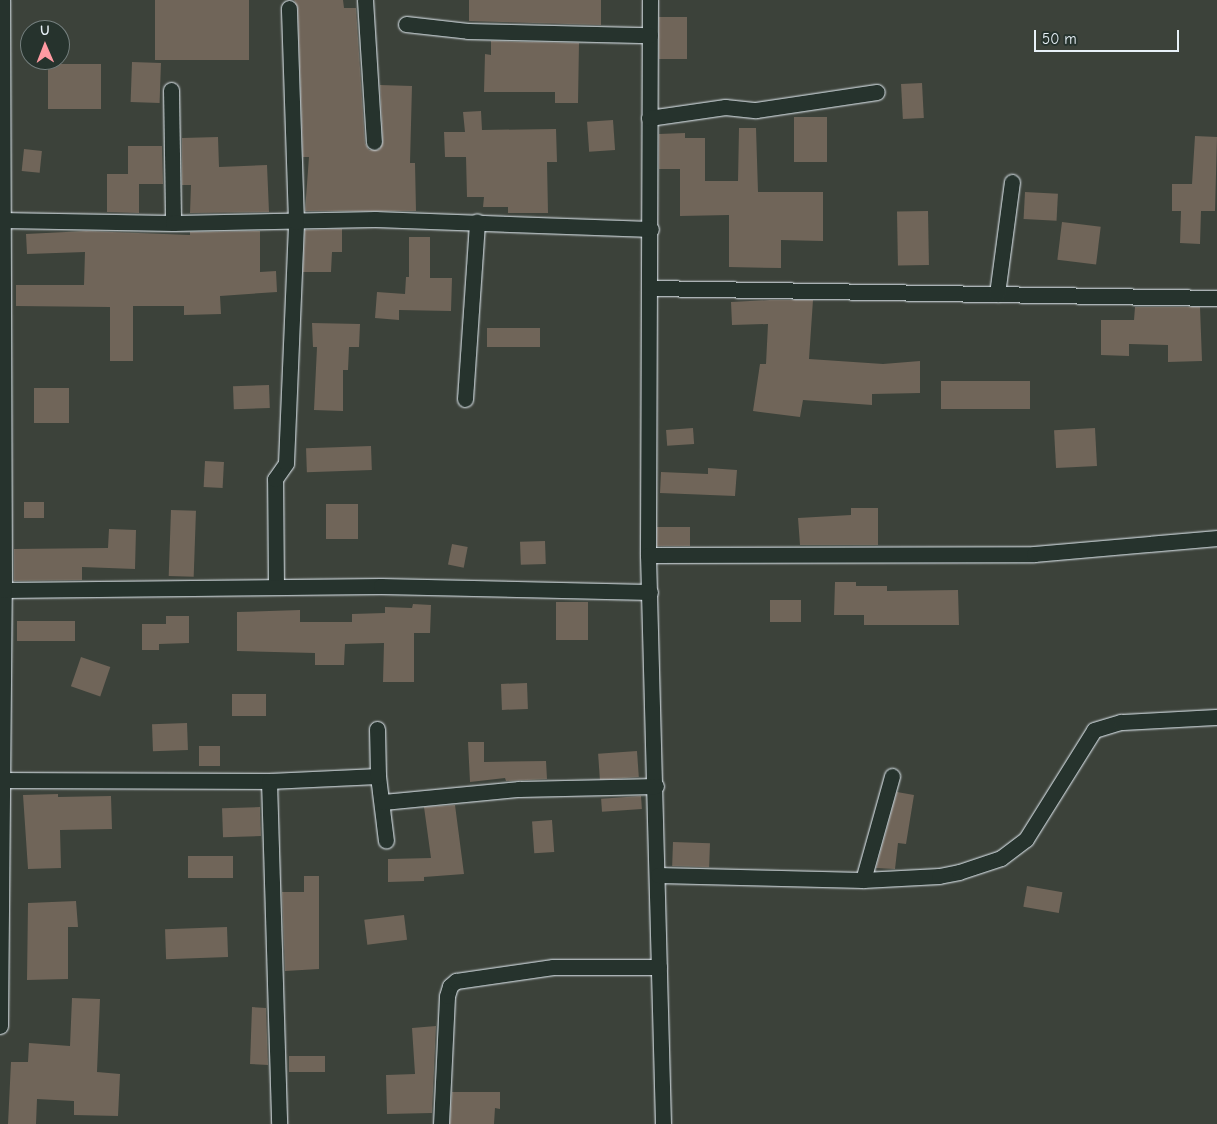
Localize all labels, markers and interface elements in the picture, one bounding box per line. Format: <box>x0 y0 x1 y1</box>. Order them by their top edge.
north arrow <box>20 20 70 70</box>
scale bar <box>1037 20 1182 52</box>
text: U <box>40 22 50 39</box>
text: 50 m <box>1042 30 1077 48</box>

